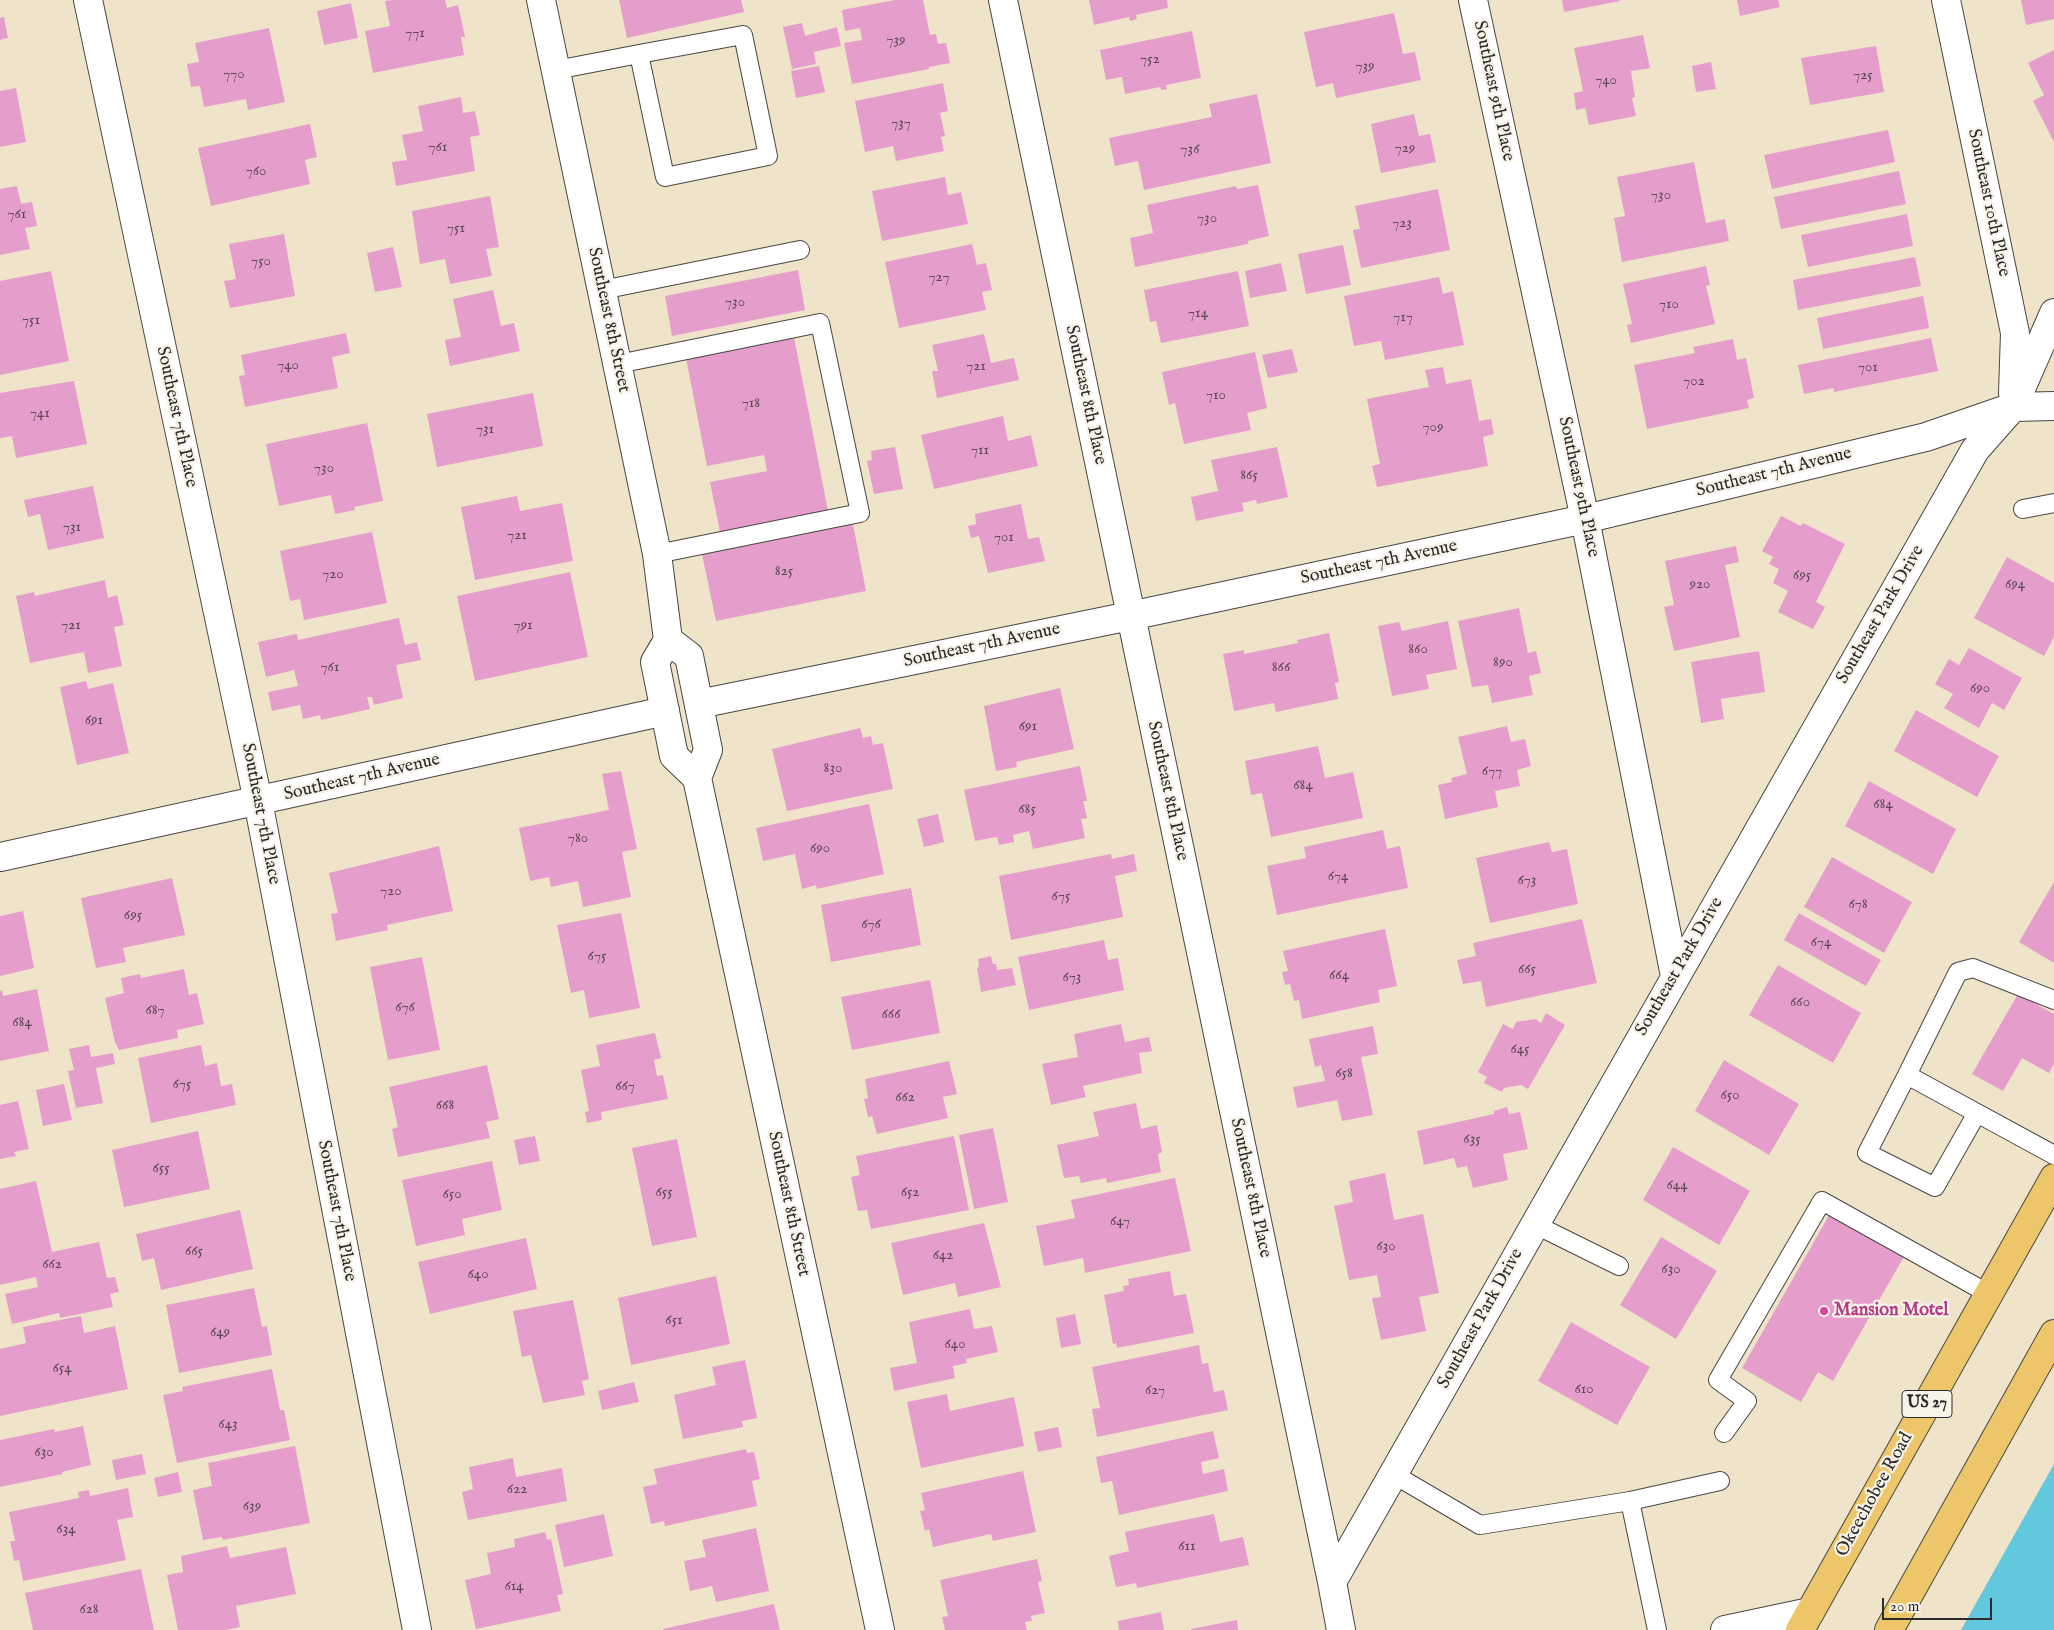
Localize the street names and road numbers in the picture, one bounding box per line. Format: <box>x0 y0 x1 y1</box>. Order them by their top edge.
street label: Southeast 9th Place <box>1468 19 1518 163</box>
street label: Southeast 10th Place <box>1962 127 2014 279</box>
street label: Southeast 8th Street <box>582 245 634 395</box>
street label: Southeast 8th Place <box>1060 323 1110 467</box>
street label: Southeast 7th Place <box>151 345 201 489</box>
street label: Southeast 9th Place <box>1553 415 1603 559</box>
street label: Southeast 7th Avenue <box>1694 443 1854 503</box>
street label: Southeast 7th Avenue <box>1299 536 1459 590</box>
street label: Southeast Park Drive <box>1833 542 1929 688</box>
street label: Southeast 7th Avenue <box>902 619 1062 673</box>
street label: Southeast 8th Place <box>1142 719 1192 863</box>
street label: Southeast 7th Place <box>236 741 284 887</box>
street label: Southeast 7th Avenue <box>282 750 442 806</box>
street label: Southeast Park Drive <box>1632 894 1728 1040</box>
street label: Southeast 8th Place <box>1225 1116 1275 1260</box>
street label: Southeast 8th Street <box>762 1129 814 1279</box>
street label: Southeast 7th Place <box>312 1138 360 1284</box>
street label: Southeast Park Drive <box>1434 1245 1528 1393</box>
road number: US 27 <box>1902 1390 1952 1418</box>
street label: Okeechobee Road <box>1832 1429 1918 1561</box>

